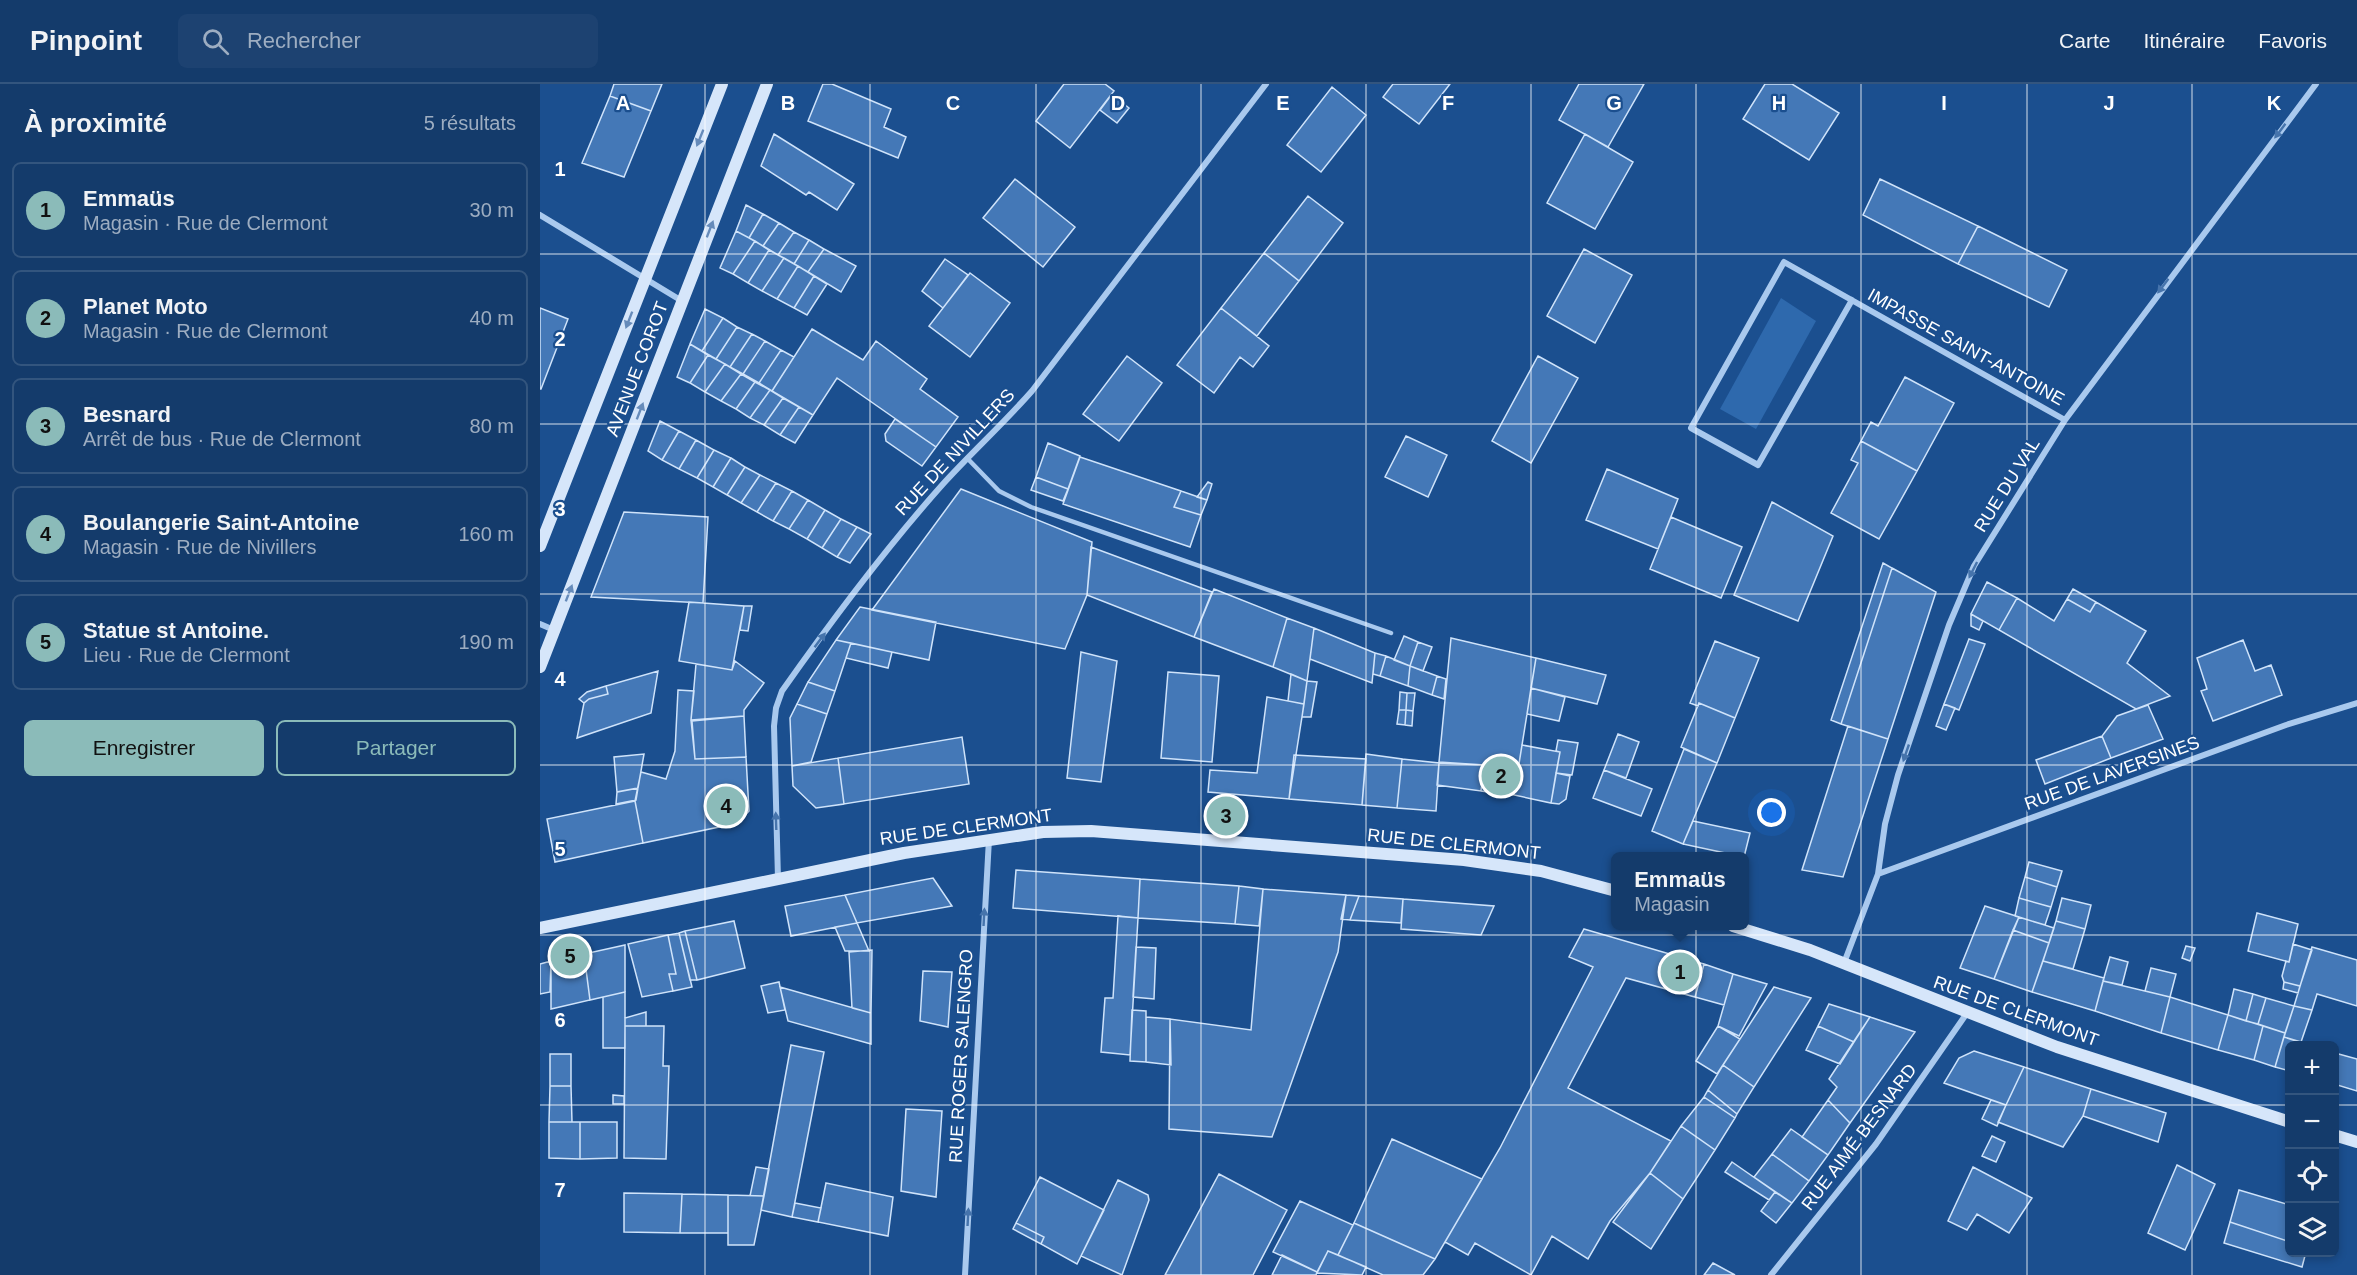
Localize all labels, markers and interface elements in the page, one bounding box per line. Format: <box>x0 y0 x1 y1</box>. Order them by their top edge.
search box <box>178 14 598 68</box>
text: Pinpoint <box>30 25 142 56</box>
icon: search <box>199 25 232 58</box>
text: Rechercher <box>247 28 361 53</box>
text: Carte <box>2059 29 2110 52</box>
text: Itinéraire <box>2143 29 2225 52</box>
text: Favoris <box>2258 29 2327 52</box>
text: A <box>616 92 630 114</box>
text: B <box>781 92 795 114</box>
text: C <box>946 92 960 114</box>
text: D <box>1111 92 1125 114</box>
text: E <box>1276 92 1290 114</box>
text: F <box>1442 92 1454 114</box>
text: G <box>1606 92 1622 114</box>
text: H <box>1772 92 1786 114</box>
text: I <box>1941 92 1947 114</box>
text: J <box>2103 92 2115 114</box>
text: K <box>2267 92 2282 114</box>
text: À proximité <box>24 108 167 138</box>
text: 5 résultats <box>424 112 516 134</box>
one-way arrow <box>2275 123 2287 138</box>
one-way arrow <box>695 130 705 148</box>
text: 1 <box>554 158 566 180</box>
text: Emmaüs <box>83 186 175 211</box>
text: 1 <box>40 199 51 221</box>
text: 30 m <box>470 199 514 221</box>
text: Magasin · Rue de Clermont <box>83 212 328 234</box>
one-way arrow <box>706 220 716 238</box>
one-way arrow <box>2157 278 2169 294</box>
street label: IMPASSE SAINT-ANTOINE <box>1864 285 2068 409</box>
text: Planet Moto <box>83 294 208 319</box>
street label: AVENUE COROT <box>602 299 672 439</box>
text: 2 <box>40 307 51 329</box>
text: 40 m <box>470 307 514 329</box>
one-way arrow <box>624 311 633 329</box>
text: Magasin · Rue de Clermont <box>83 320 328 342</box>
text: 2 <box>554 328 566 350</box>
street label: RUE DE NIVILLERS <box>891 385 1019 519</box>
text: Besnard <box>83 402 171 427</box>
one-way arrow <box>635 402 645 420</box>
text: 3 <box>40 415 51 437</box>
text: 80 m <box>470 415 514 437</box>
text: Arrêt de bus · Rue de Clermont <box>83 428 361 450</box>
street label: RUE DU VAL <box>1970 434 2044 536</box>
text: 3 <box>554 498 566 520</box>
text: Boulangerie Saint-Antoine <box>83 510 359 535</box>
text: 4 <box>40 523 51 545</box>
text: 160 m <box>458 523 514 545</box>
text: Magasin · Rue de Nivillers <box>83 536 316 558</box>
one-way arrow <box>1968 562 1978 579</box>
one-way arrow <box>565 584 574 602</box>
text: Statue st Antoine. <box>83 618 269 643</box>
text: 5 <box>40 631 51 653</box>
text: 190 m <box>458 631 514 653</box>
one-way arrow <box>814 632 826 648</box>
text: Lieu · Rue de Clermont <box>83 644 290 666</box>
text: 4 <box>554 668 566 690</box>
button: Enregistrer <box>24 720 264 776</box>
button: Partager <box>276 720 516 776</box>
street label: RUE DE LAVERSINES <box>2022 732 2202 814</box>
one-way arrow <box>1900 744 1910 762</box>
pin: 2 <box>1482 754 1520 798</box>
pin: 4 <box>706 784 746 828</box>
pin: 3 <box>1206 794 1246 838</box>
your location <box>1757 798 1786 827</box>
street label: RUE DE CLERMONT <box>878 805 1054 849</box>
one-way arrow <box>771 811 780 830</box>
street label: RUE DE CLERMONT <box>1366 825 1542 863</box>
text: 5 <box>554 838 566 860</box>
popup <box>1611 852 1749 930</box>
text: Emmaüs <box>1634 867 1726 892</box>
text: Magasin <box>1634 893 1710 915</box>
one-way arrow <box>979 907 988 926</box>
pin: 5 <box>550 934 590 978</box>
street label: RUE ROGER SALENGRO <box>945 949 977 1163</box>
pin: 1 <box>1660 950 1700 994</box>
street label: RUE DE CLERMONT <box>1931 972 2101 1050</box>
text: 6 <box>554 1009 566 1031</box>
map controls <box>2285 1041 2339 1257</box>
button: + <box>2285 1041 2339 1095</box>
street label: RUE AIMÉ BESNARD <box>1797 1060 1921 1214</box>
button: − <box>2285 1095 2339 1149</box>
button: locate <box>2285 1149 2339 1203</box>
text: 7 <box>554 1179 566 1201</box>
button: layers <box>2285 1203 2339 1257</box>
one-way arrow <box>963 1207 972 1226</box>

